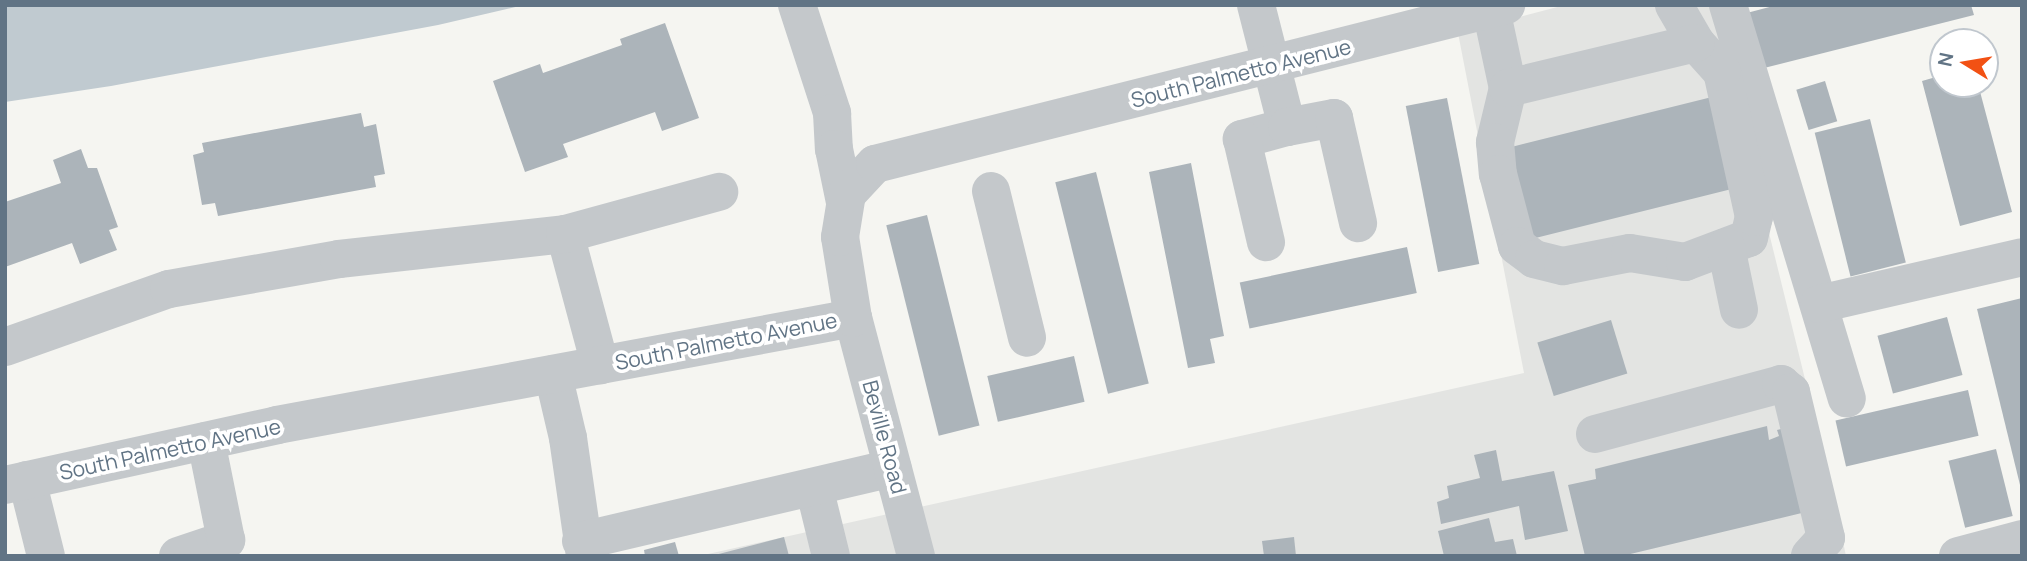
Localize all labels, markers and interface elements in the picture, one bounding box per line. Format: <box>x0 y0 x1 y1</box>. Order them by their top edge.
north arrow <box>1929 28 1999 98</box>
street label: South Palmetto Avenue <box>1128 33 1354 113</box>
text: N <box>1931 50 1959 69</box>
street label: South Palmetto Avenue <box>613 307 839 375</box>
street label: Beville Road <box>858 378 912 496</box>
street label: South Palmetto Avenue <box>57 413 283 485</box>

